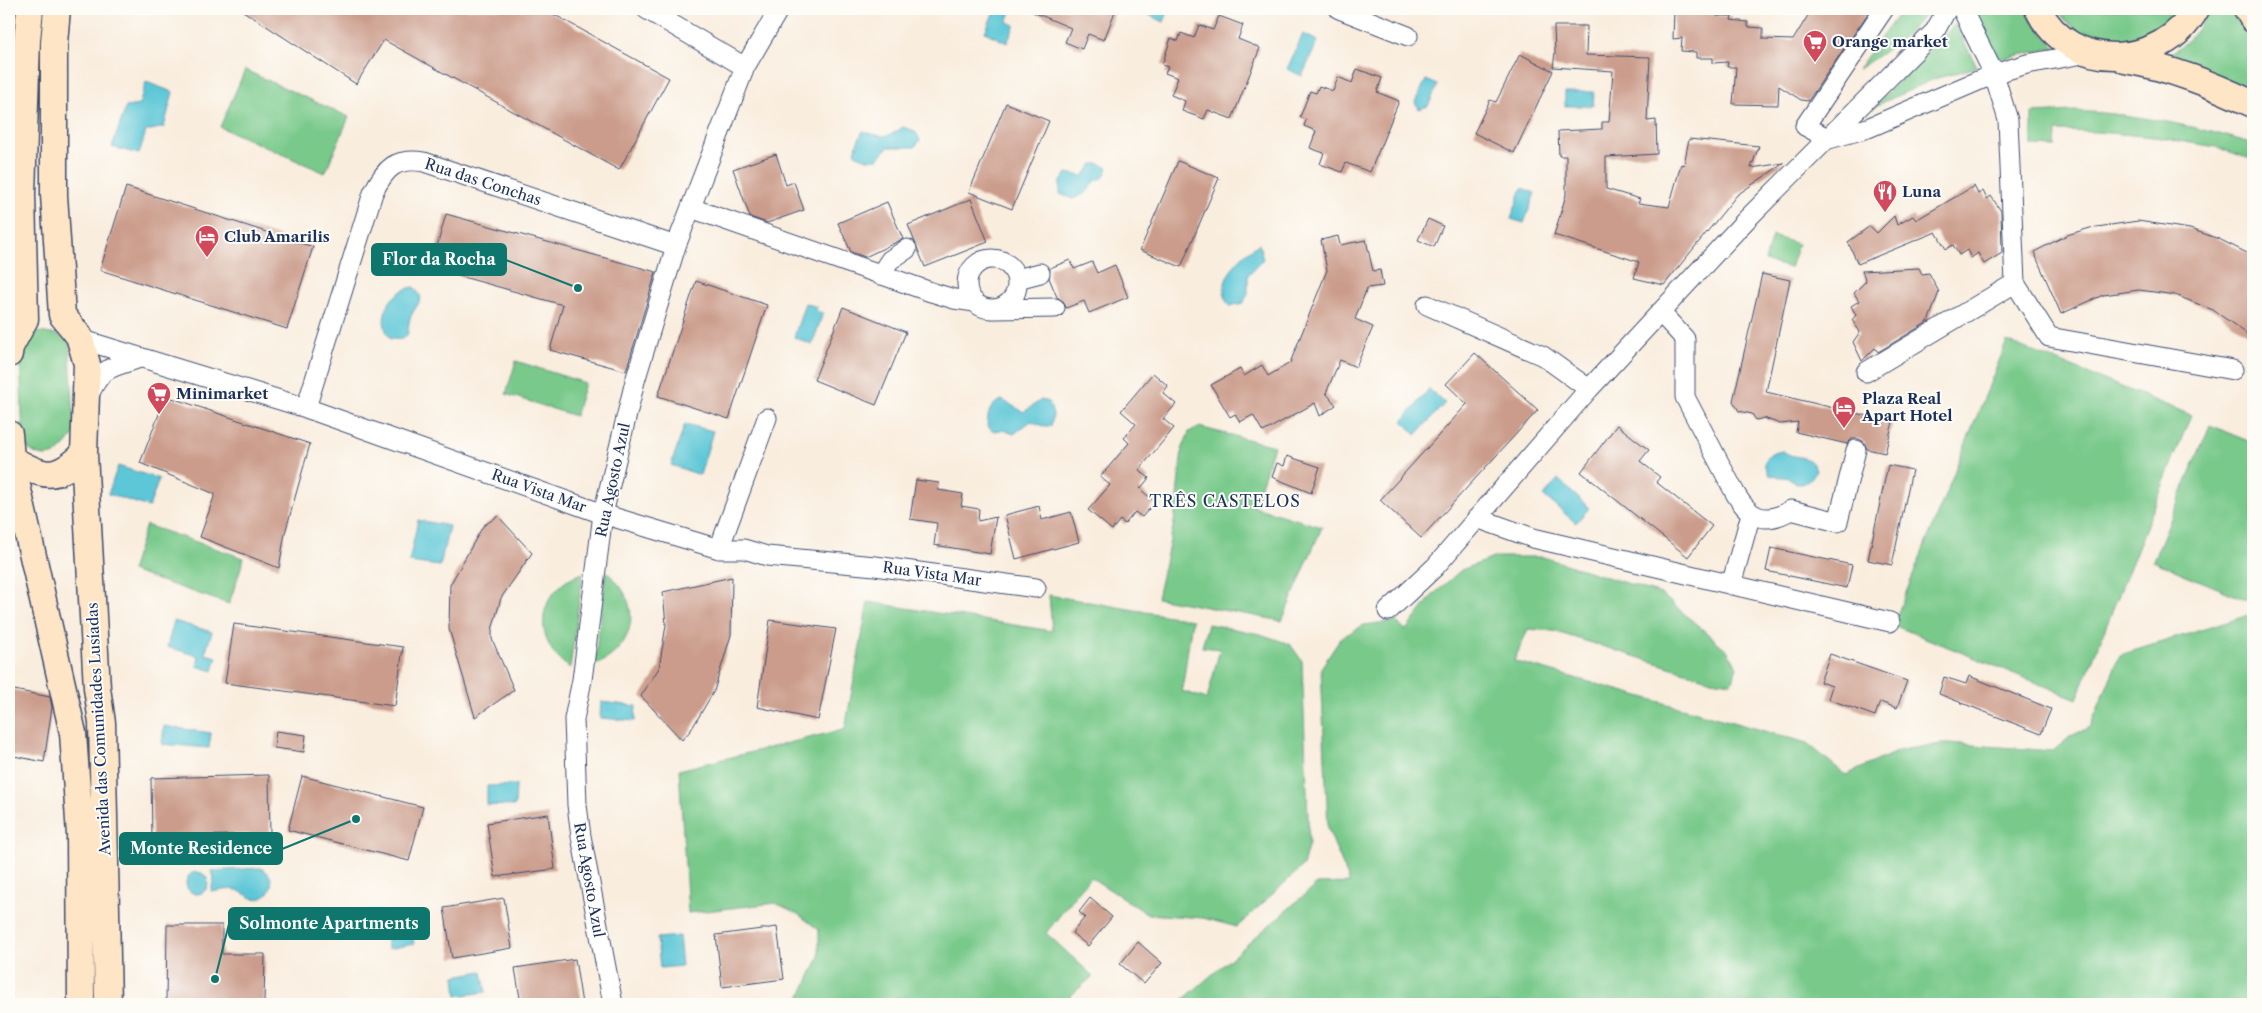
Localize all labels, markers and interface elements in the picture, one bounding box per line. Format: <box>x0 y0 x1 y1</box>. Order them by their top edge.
supermarket icon: Orange market <box>1802 29 1828 63</box>
place label: Orange market <box>1832 32 1948 51</box>
street label: Rua das Conchas <box>423 154 544 209</box>
restaurant icon: Luna <box>1872 179 1898 213</box>
place label: Luna <box>1902 182 1942 201</box>
hotel icon: Club Amarilis <box>194 224 220 258</box>
place label: Club Amarilis <box>224 227 330 246</box>
callout: Flor da Rocha <box>372 244 506 275</box>
text: Flor da Rocha <box>382 249 496 269</box>
supermarket icon: Minimarket <box>146 381 172 415</box>
place label: Minimarket <box>176 384 268 403</box>
place label: Plaza Real Apart Hotel <box>1861 389 1953 425</box>
hotel icon: Plaza Real Apart Hotel <box>1831 395 1857 429</box>
street label: Rua Agosto Azul <box>591 421 634 539</box>
street label: Rua Vista Mar <box>489 465 590 517</box>
district label: TRÊS CASTELOS <box>1149 491 1301 511</box>
street label: Rua Vista Mar <box>881 557 983 590</box>
street label: Avenida das Comunidades Lusíadas <box>82 602 115 857</box>
street label: Rua Agosto Azul <box>570 821 609 939</box>
callout: Monte Residence <box>120 833 282 864</box>
text: Monte Residence <box>130 838 273 858</box>
callout: Solmonte Apartments <box>229 908 429 939</box>
text: Solmonte Apartments <box>239 913 419 933</box>

